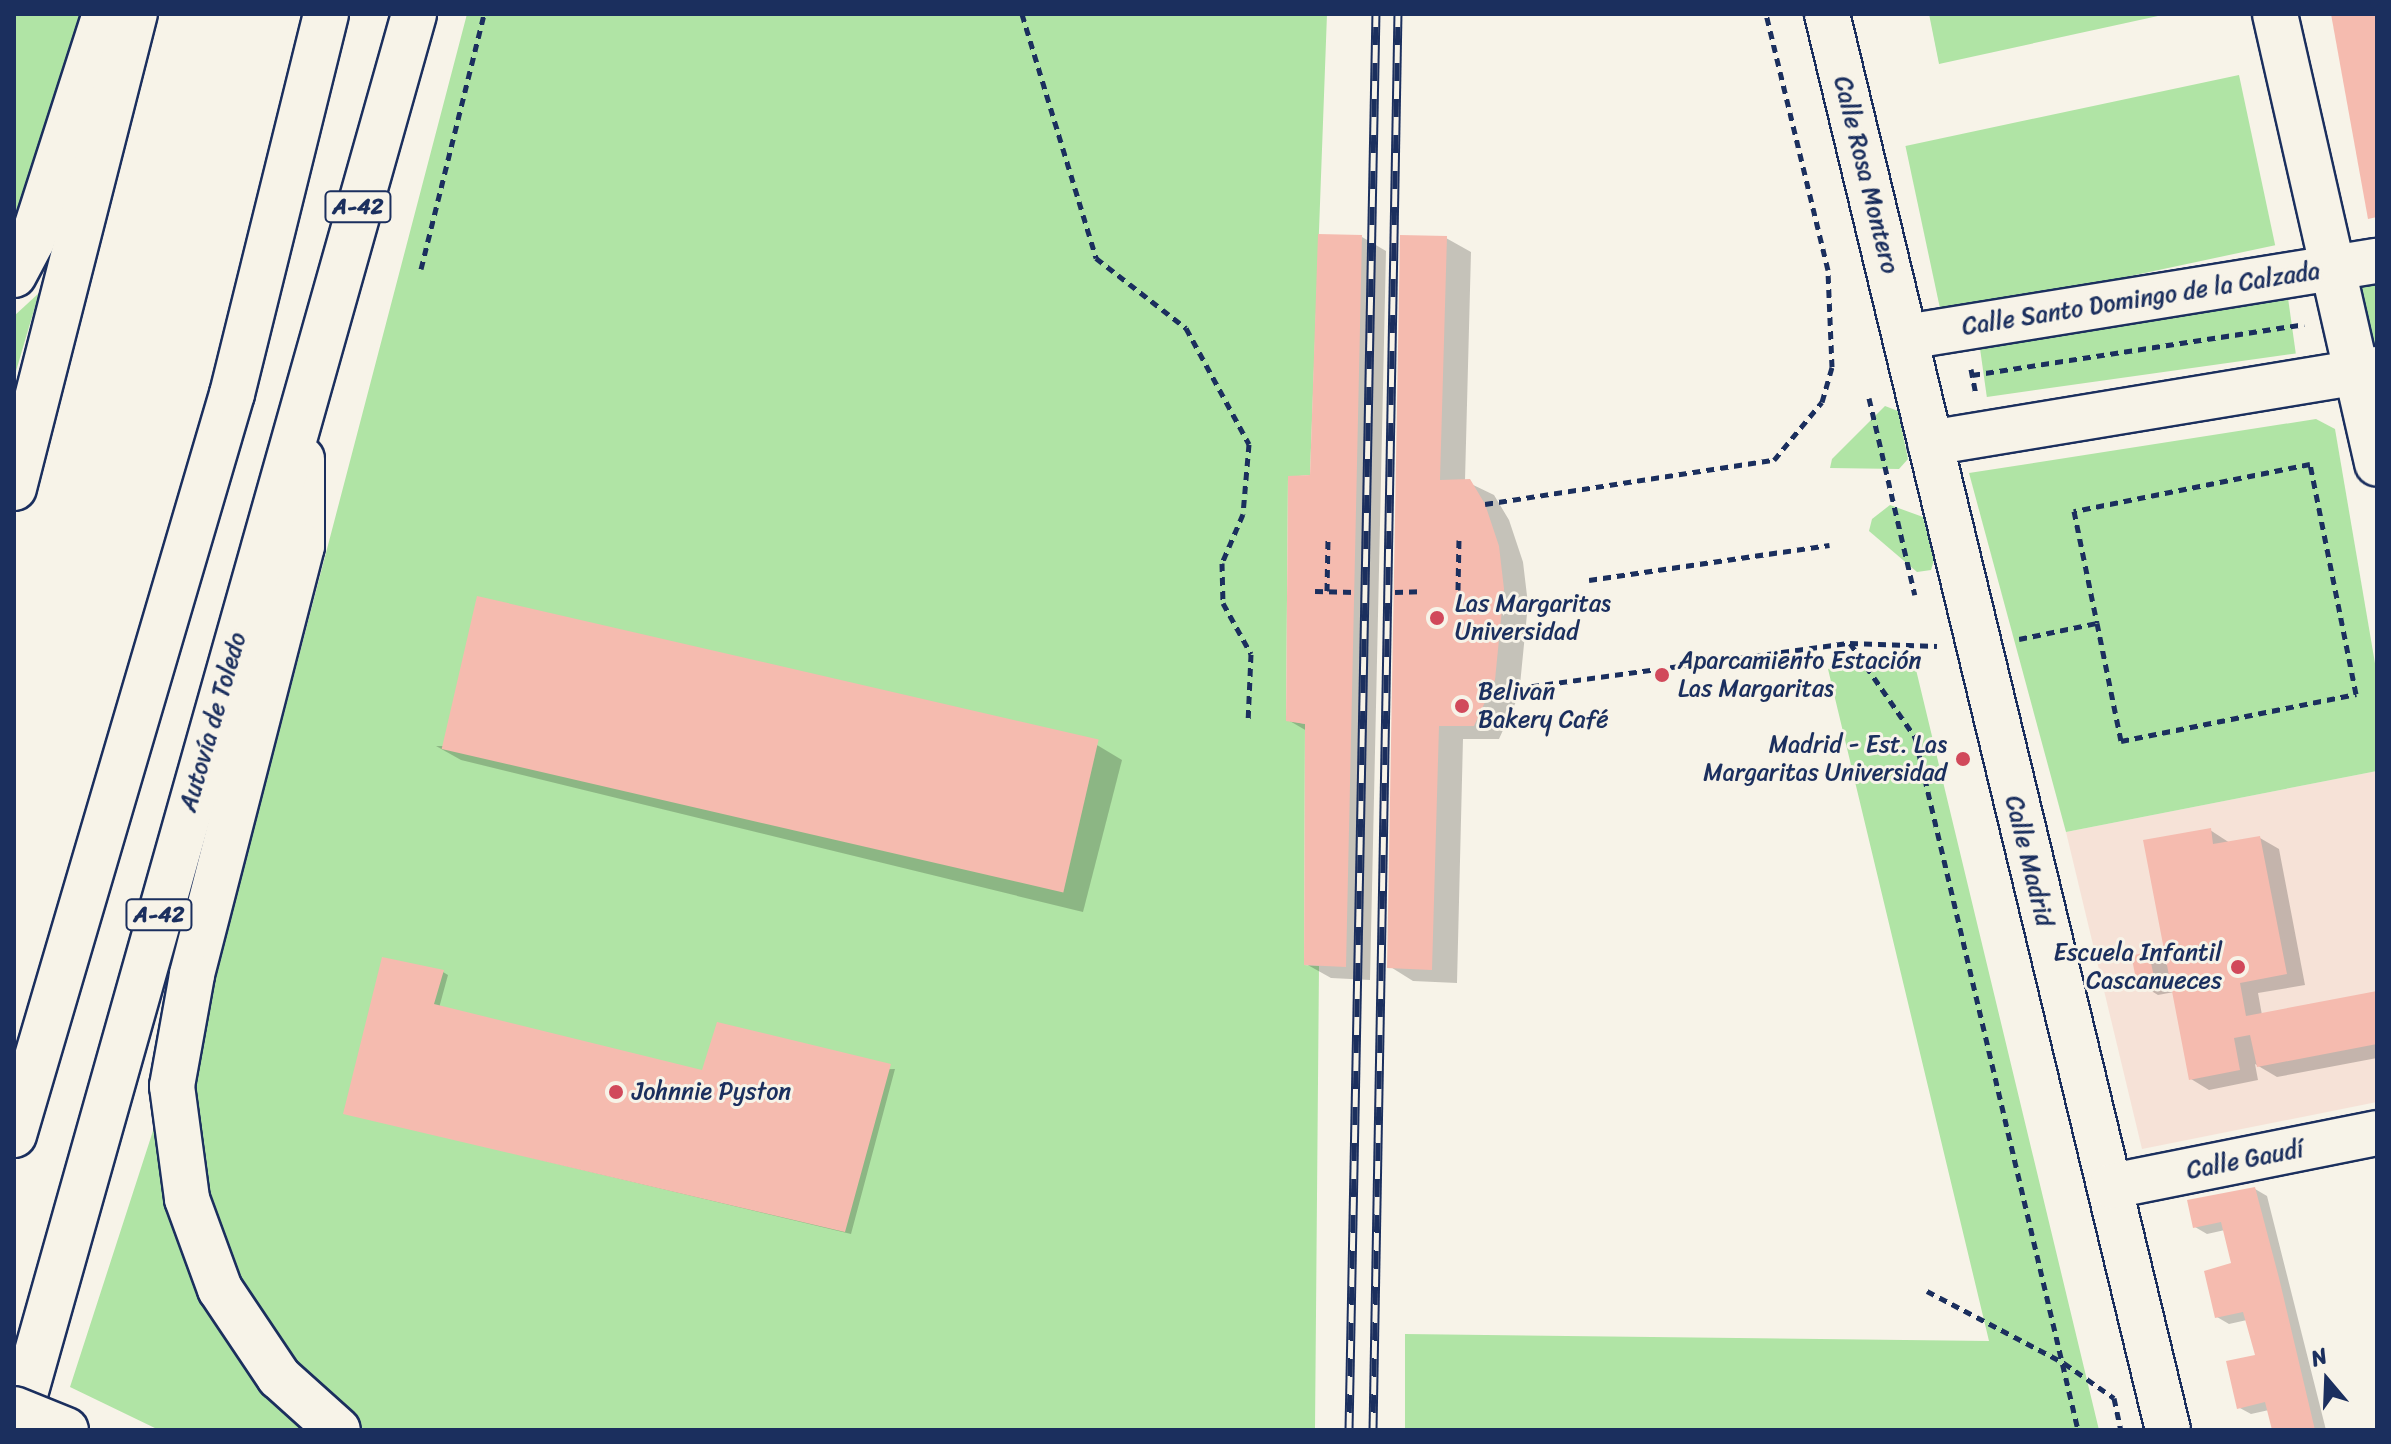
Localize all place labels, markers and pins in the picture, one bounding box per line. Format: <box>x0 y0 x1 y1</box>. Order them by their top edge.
place label: Las Margaritas Universidad <box>1455 590 1611 646</box>
marker: Las Margaritas Universidad <box>1426 607 1448 629</box>
place label: Aparcamiento Estación Las Margaritas <box>1678 647 1921 703</box>
marker: Aparcamiento Estación Las Margaritas <box>1653 666 1671 684</box>
place label: Belivan Bakery Café <box>1478 678 1609 734</box>
marker: Belivan Bakery Café <box>1453 697 1471 715</box>
place label: Madrid - Est. Las Margaritas Universidad <box>1701 731 1947 787</box>
marker: Madrid - Est. Las Margaritas Universidad <box>1954 750 1972 768</box>
place label: Escuela Infantil Cascanueces <box>2053 939 2222 995</box>
marker: Escuela Infantil Cascanueces <box>2229 958 2247 976</box>
place label: Johnnie Pyston <box>632 1078 791 1106</box>
marker: Johnnie Pyston <box>607 1083 625 1101</box>

